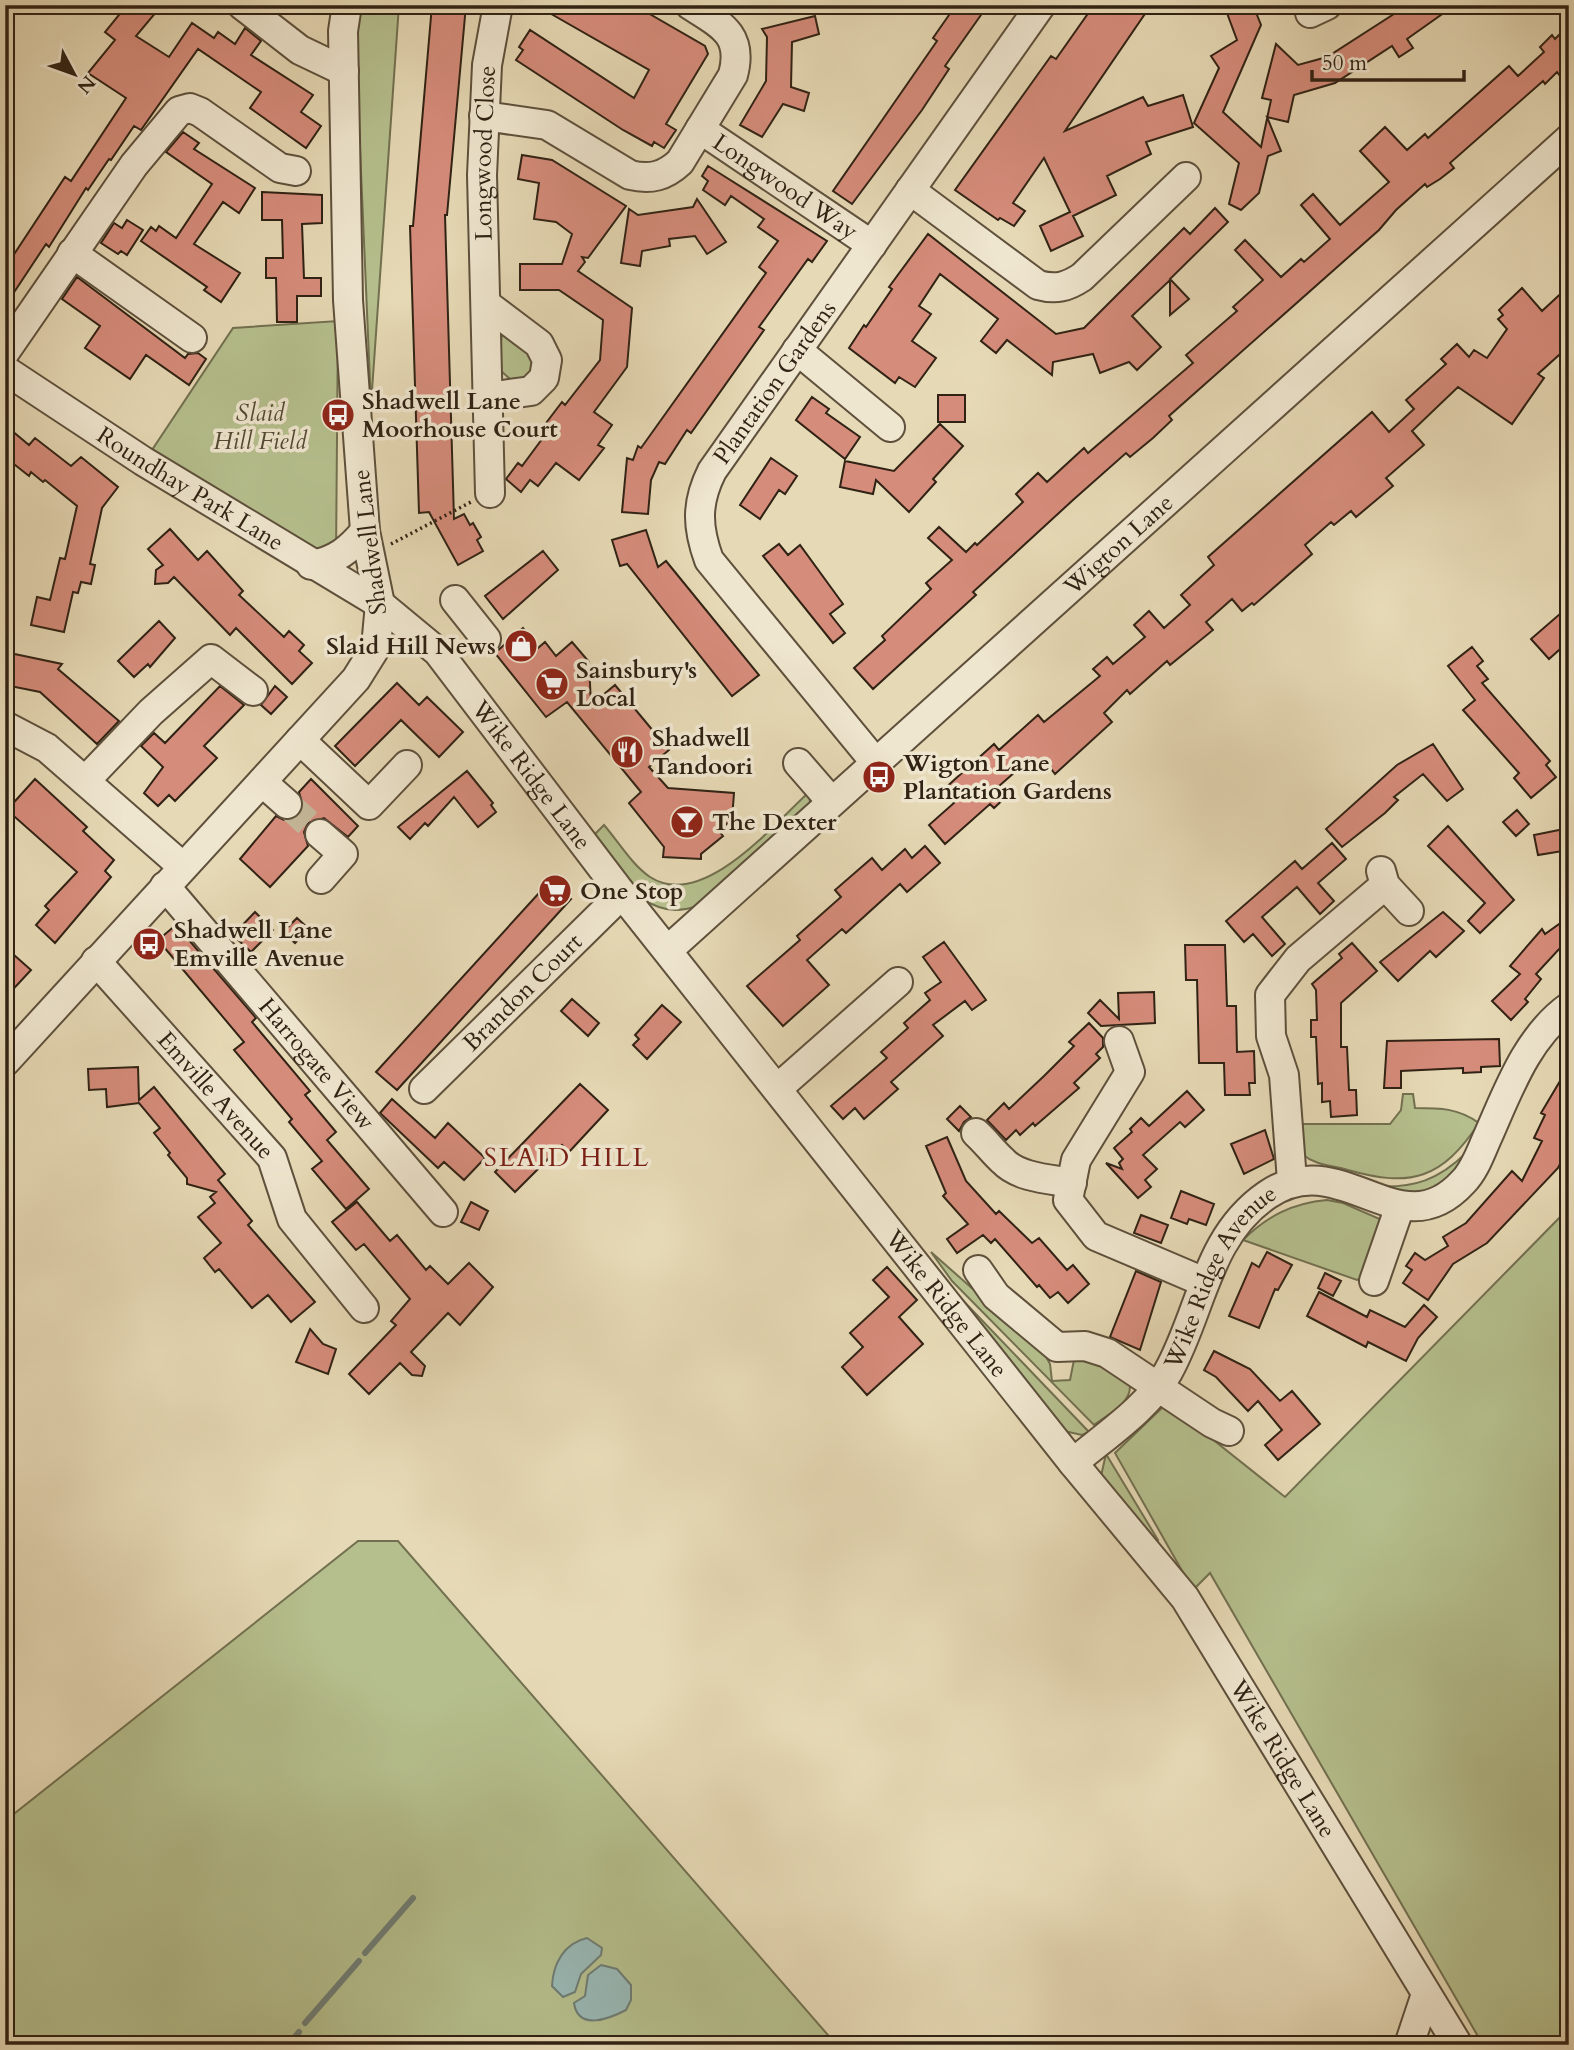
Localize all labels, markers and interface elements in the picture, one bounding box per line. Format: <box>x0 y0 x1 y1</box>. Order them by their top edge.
north arrow <box>38 38 108 108</box>
scale bar <box>1312 38 1464 82</box>
text: 50 m <box>1322 49 1367 78</box>
street label: Longwood Close <box>465 65 503 241</box>
text: N <box>71 70 101 100</box>
street label: Longwood Way <box>706 126 865 248</box>
street label: Plantation Gardens <box>705 294 844 471</box>
place label: Shadwell Lane Moorhouse Court <box>362 385 558 446</box>
bus stop icon: Shadwell Lane Moorhouse Court <box>319 396 357 434</box>
park label: Slaid Hill Field <box>213 397 308 458</box>
street label: Roundhay Park Lane <box>90 418 290 559</box>
street label: Shadwell Lane <box>345 467 395 617</box>
street label: Wigton Lane <box>1056 487 1180 603</box>
shop icon: Slaid Hill News <box>502 627 540 665</box>
place label: Slaid Hill News <box>326 630 496 663</box>
place label: Sainsbury's Local <box>576 654 697 715</box>
supermarket icon: Sainsbury's Local <box>533 665 571 703</box>
street label: Wike Ridge Lane <box>463 693 599 857</box>
place label: Shadwell Tandoori <box>652 722 753 783</box>
restaurant icon: Shadwell Tandoori <box>608 733 646 771</box>
place label: Wigton Lane Plantation Gardens <box>902 747 1112 808</box>
bus stop icon: Wigton Lane Plantation Gardens <box>860 758 898 796</box>
bar icon: The Dexter <box>668 803 706 841</box>
place label: The Dexter <box>712 806 837 839</box>
supermarket icon: One Stop <box>536 872 574 910</box>
place label: One Stop <box>580 875 683 908</box>
place label: Shadwell Lane Emville Avenue <box>174 914 345 975</box>
bus stop icon: Shadwell Lane Emville Avenue <box>130 925 168 963</box>
street label: Brandon Court <box>455 925 590 1059</box>
street label: Harrogate View <box>251 991 383 1137</box>
street label: Emville Avenue <box>150 1024 282 1166</box>
district label: SLAID HILL <box>484 1140 650 1175</box>
street label: Wike Ridge Avenue <box>1156 1177 1283 1375</box>
street label: Wike Ridge Lane <box>877 1222 1015 1384</box>
street label: Wike Ridge Lane <box>1222 1672 1344 1844</box>

